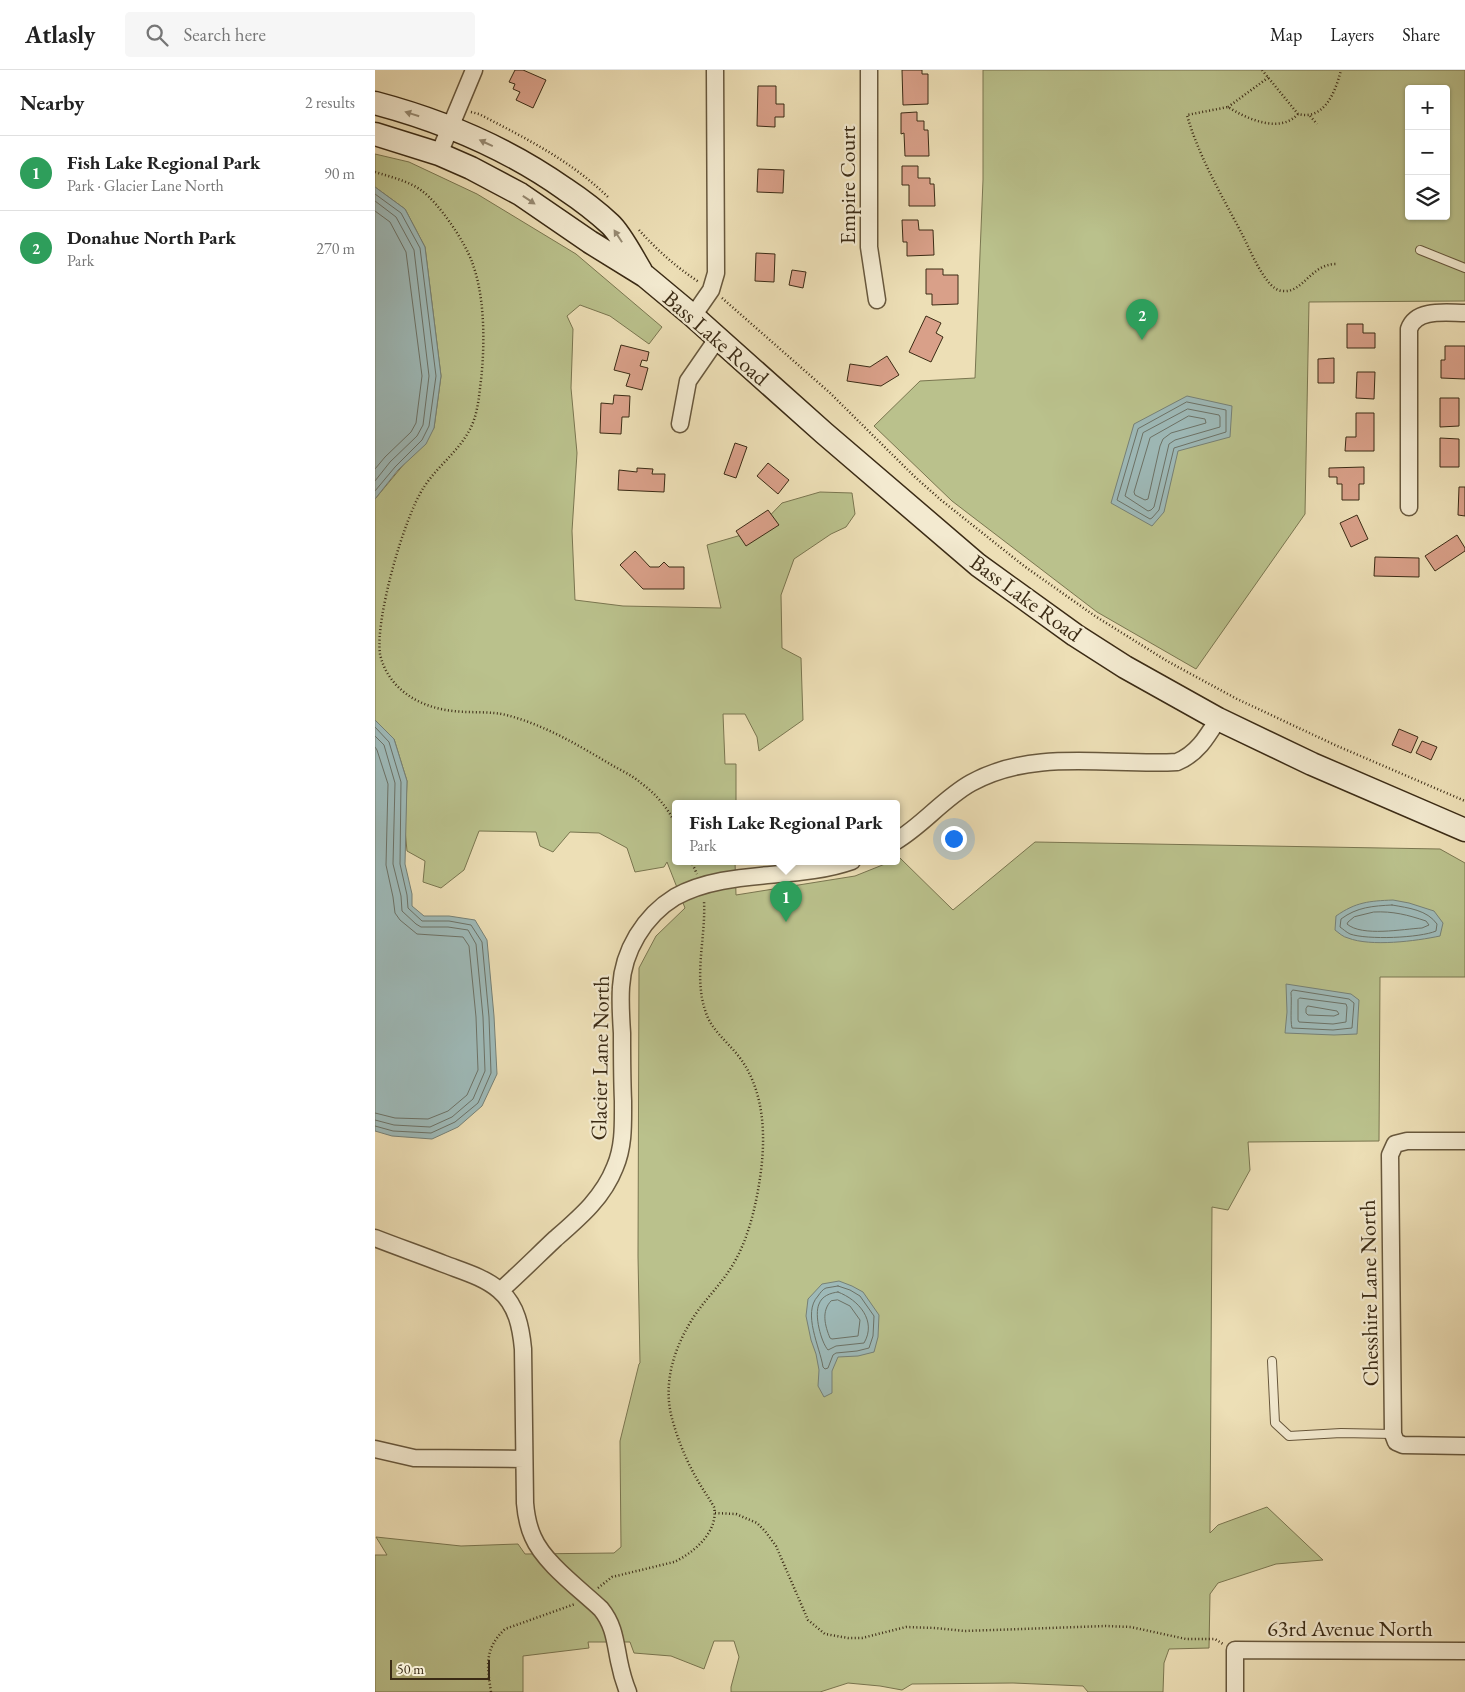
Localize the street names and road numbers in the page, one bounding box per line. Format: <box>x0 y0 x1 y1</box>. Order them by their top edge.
street label: Empire Court <box>833 125 862 245</box>
street label: Bass Lake Road <box>657 284 776 393</box>
street label: Bass Lake Road <box>964 548 1088 649</box>
street label: Glacier Lane North <box>584 975 616 1141</box>
street label: Chesshire Lane North <box>1353 1199 1385 1387</box>
street label: 63rd Avenue North <box>1267 1614 1433 1643</box>

